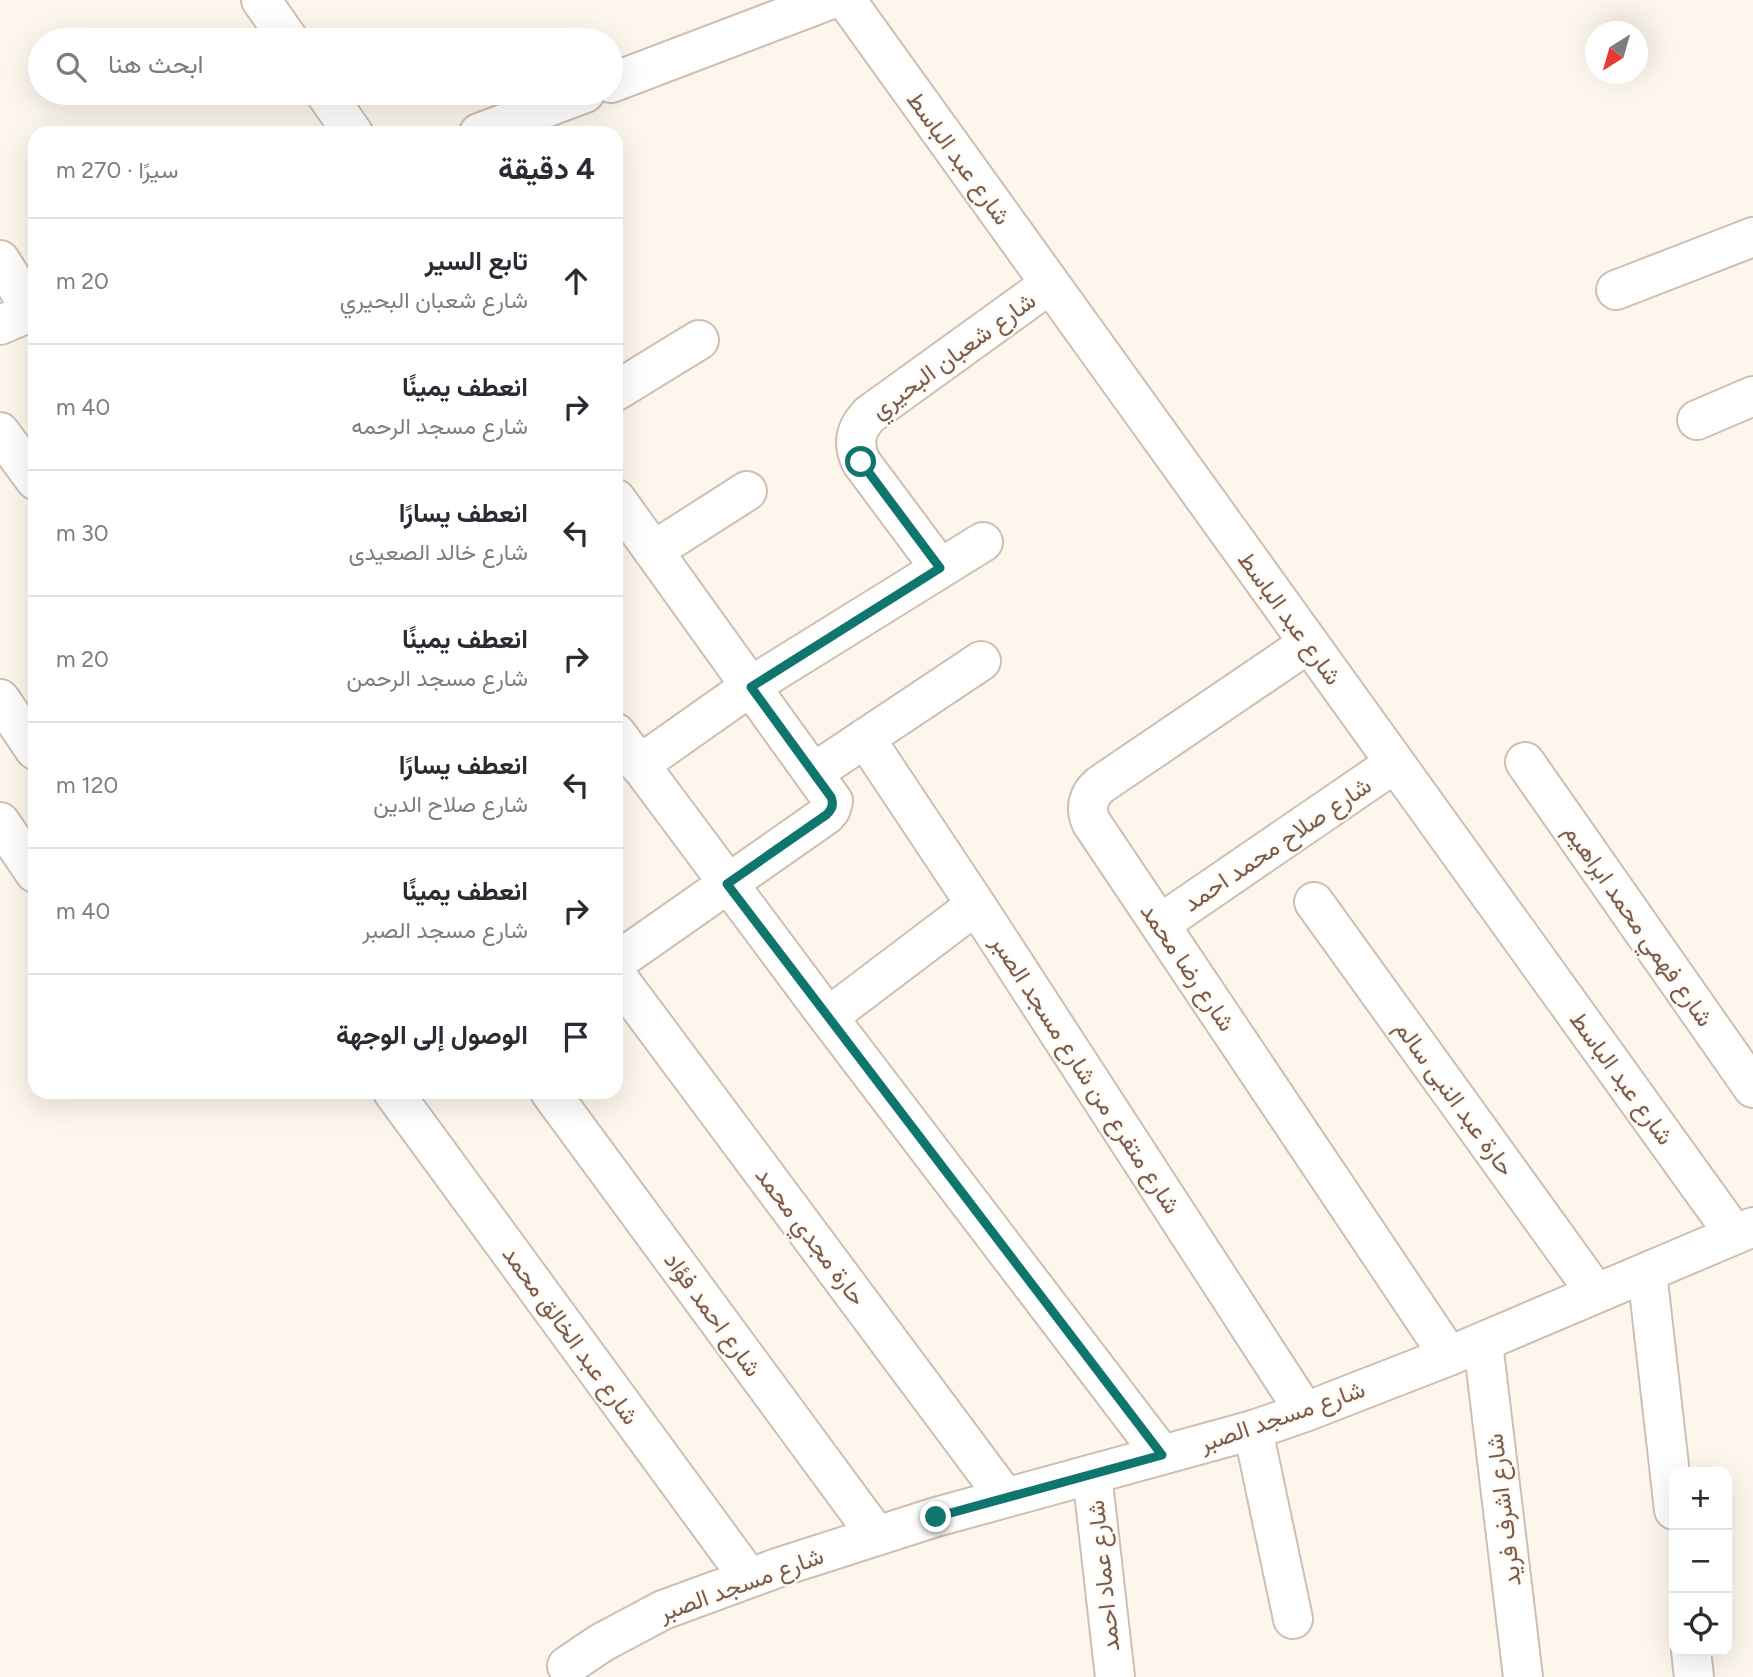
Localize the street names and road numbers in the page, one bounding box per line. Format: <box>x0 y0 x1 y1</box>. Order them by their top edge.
street label: شارع عبد الباسط <box>899 86 1017 232</box>
street label: شارع شعبان البحيري <box>865 286 1044 429</box>
street label: شارع عبد الباسط <box>1230 546 1348 692</box>
street label: شارع صلاح محمد احمد <box>1177 770 1378 919</box>
street label: شارع فهمي محمد ابراهيم <box>1554 818 1720 1035</box>
street label: شارع رضا محمد <box>1133 897 1242 1038</box>
street label: شارع متفرع من شارع مسجد الصبر <box>983 928 1187 1220</box>
street label: شارع عبد الباسط <box>1562 1006 1680 1152</box>
street label: حارة عبد النبى سالم <box>1387 1015 1521 1183</box>
street label: حارة مجدي محمد <box>745 1161 873 1314</box>
street label: شارع عبد الخالق محمد <box>495 1240 646 1431</box>
street label: شارع احمد فؤاد <box>656 1246 768 1383</box>
street label: شارع مسجد الصبر <box>1195 1374 1369 1460</box>
street label: شارع اشرف فريد <box>1479 1432 1529 1588</box>
street label: شارع عماد احمد <box>1081 1499 1127 1653</box>
street label: شارع مسجد الصبر <box>654 1541 828 1629</box>

